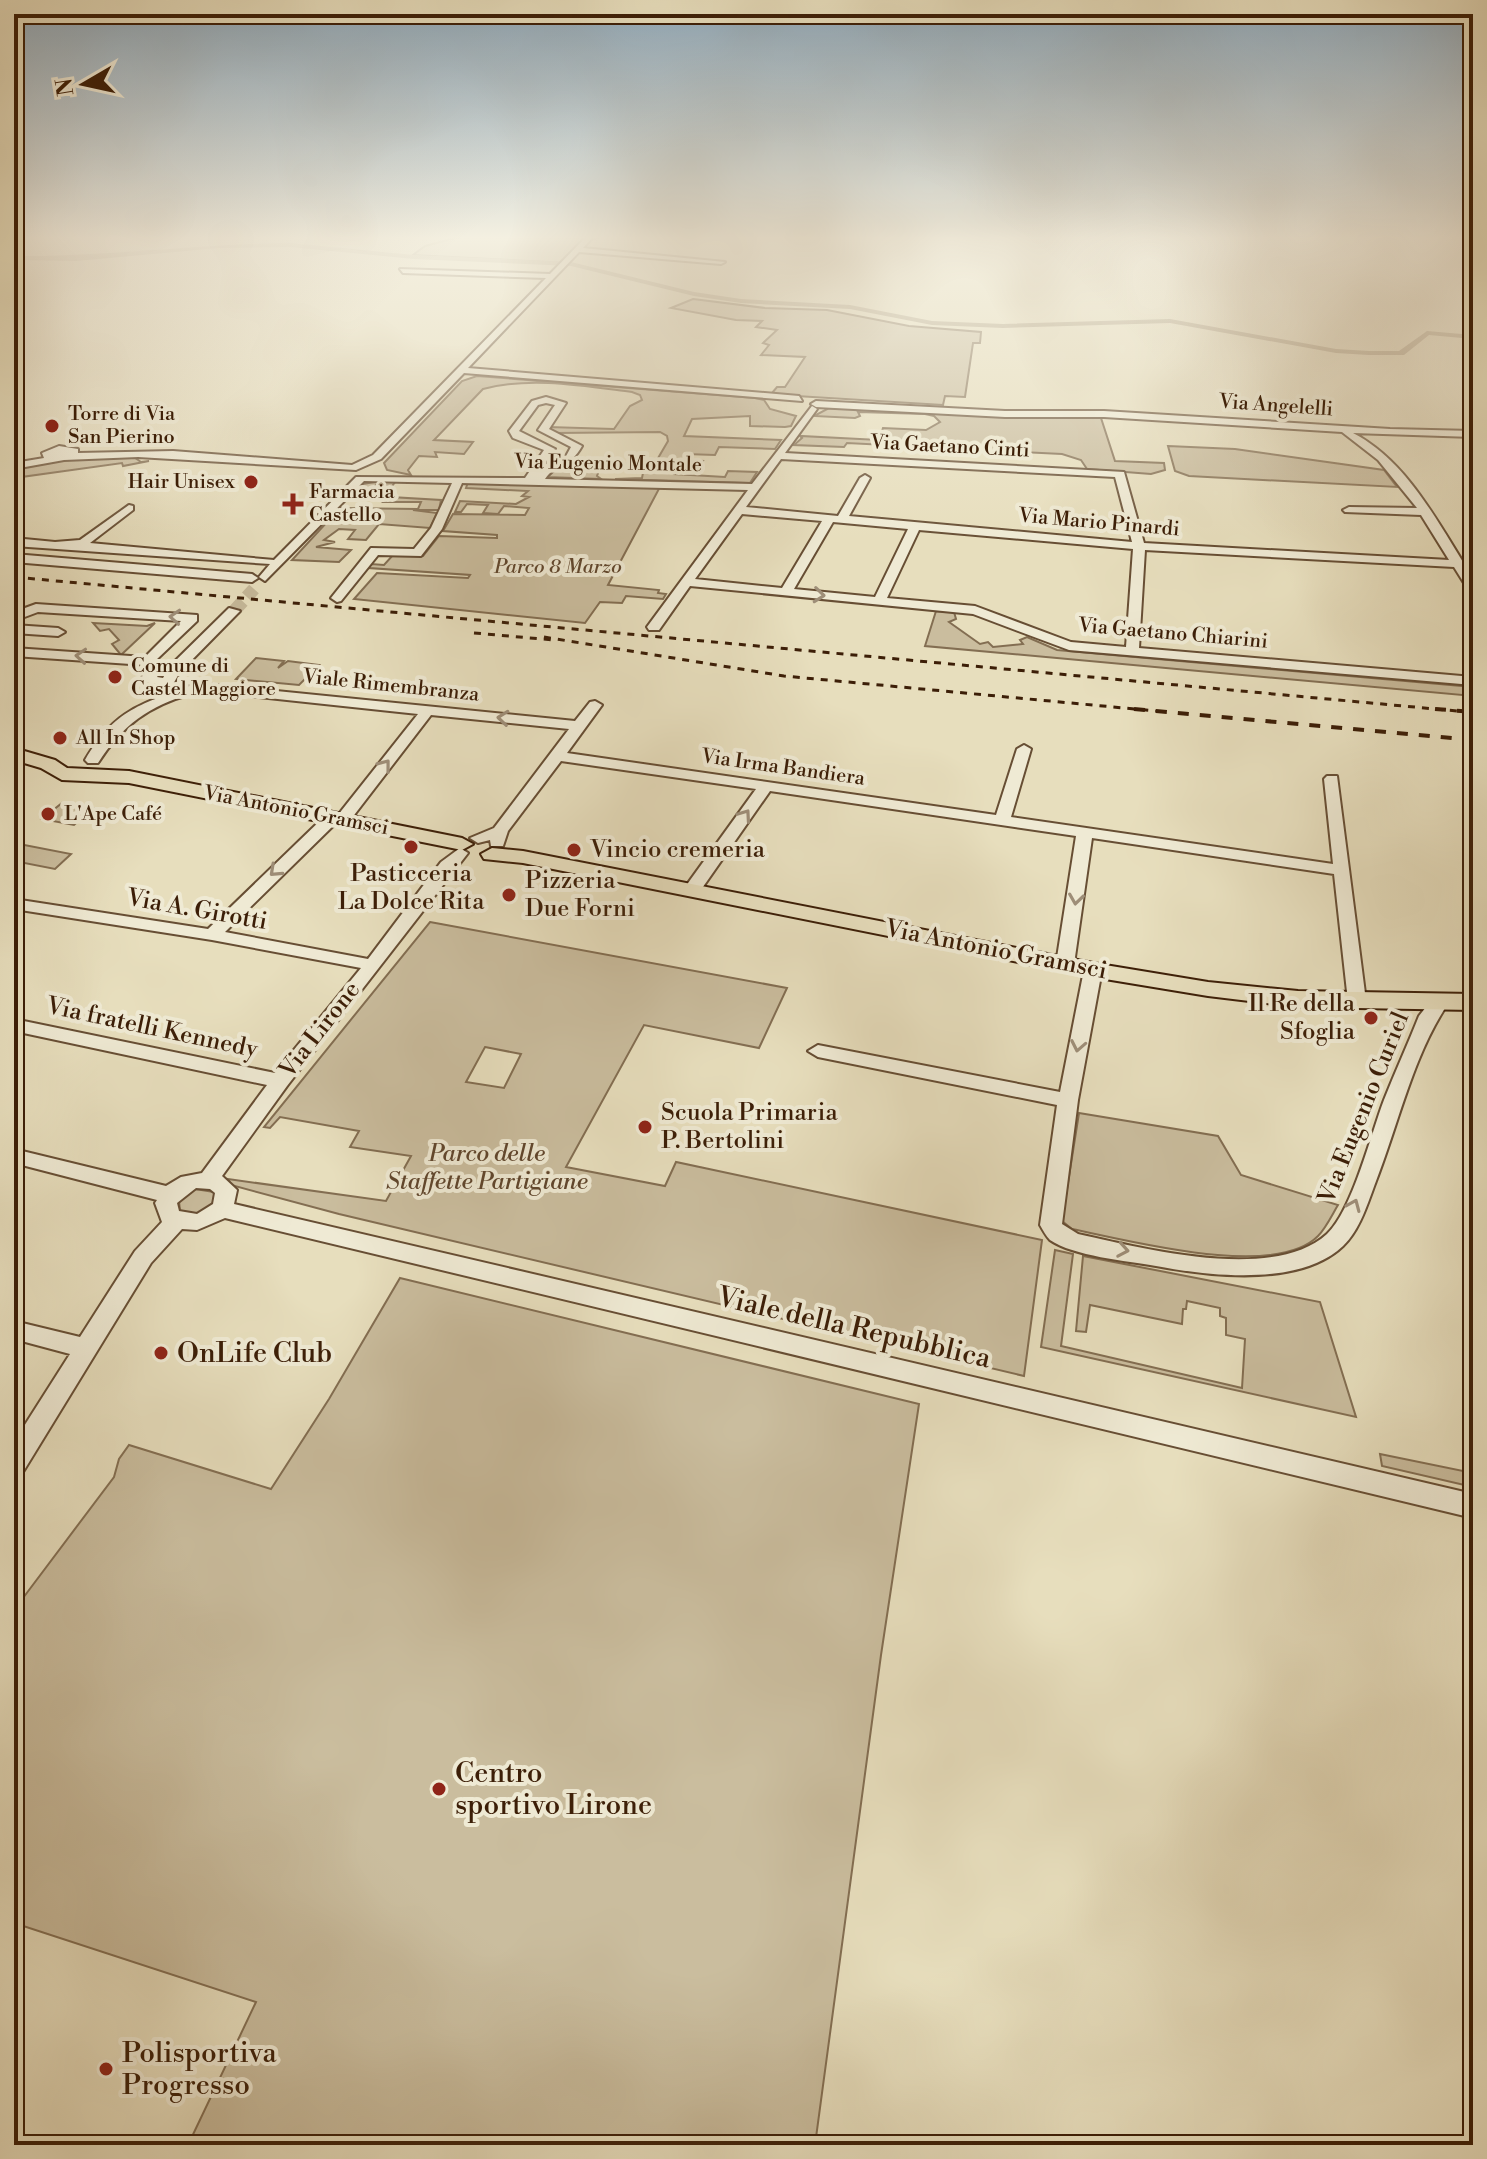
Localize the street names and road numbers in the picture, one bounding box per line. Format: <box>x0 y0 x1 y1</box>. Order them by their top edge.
street label: Via Angelelli <box>1217 389 1334 422</box>
street label: Via Gaetano Cinti <box>869 430 1031 464</box>
street label: Via Eugenio Montale <box>513 450 702 478</box>
street label: Via Mario Pinardi <box>1016 503 1181 543</box>
street label: Via Gaetano Chiarini <box>1076 613 1269 655</box>
street label: Viale Rimembranza <box>301 664 481 708</box>
street label: Via Irma Bandiera <box>698 744 867 792</box>
street label: Via Antonio Gramsci <box>200 781 391 841</box>
street label: Via A. Girotti <box>123 883 270 937</box>
street label: Via Antonio Gramsci <box>881 914 1110 986</box>
street label: Via Lirone <box>272 976 367 1085</box>
street label: Via fratelli Kennedy <box>43 991 261 1065</box>
street label: Via Eugenio Curiel <box>1311 1008 1416 1209</box>
street label: Viale della Repubblica <box>713 1279 995 1377</box>

